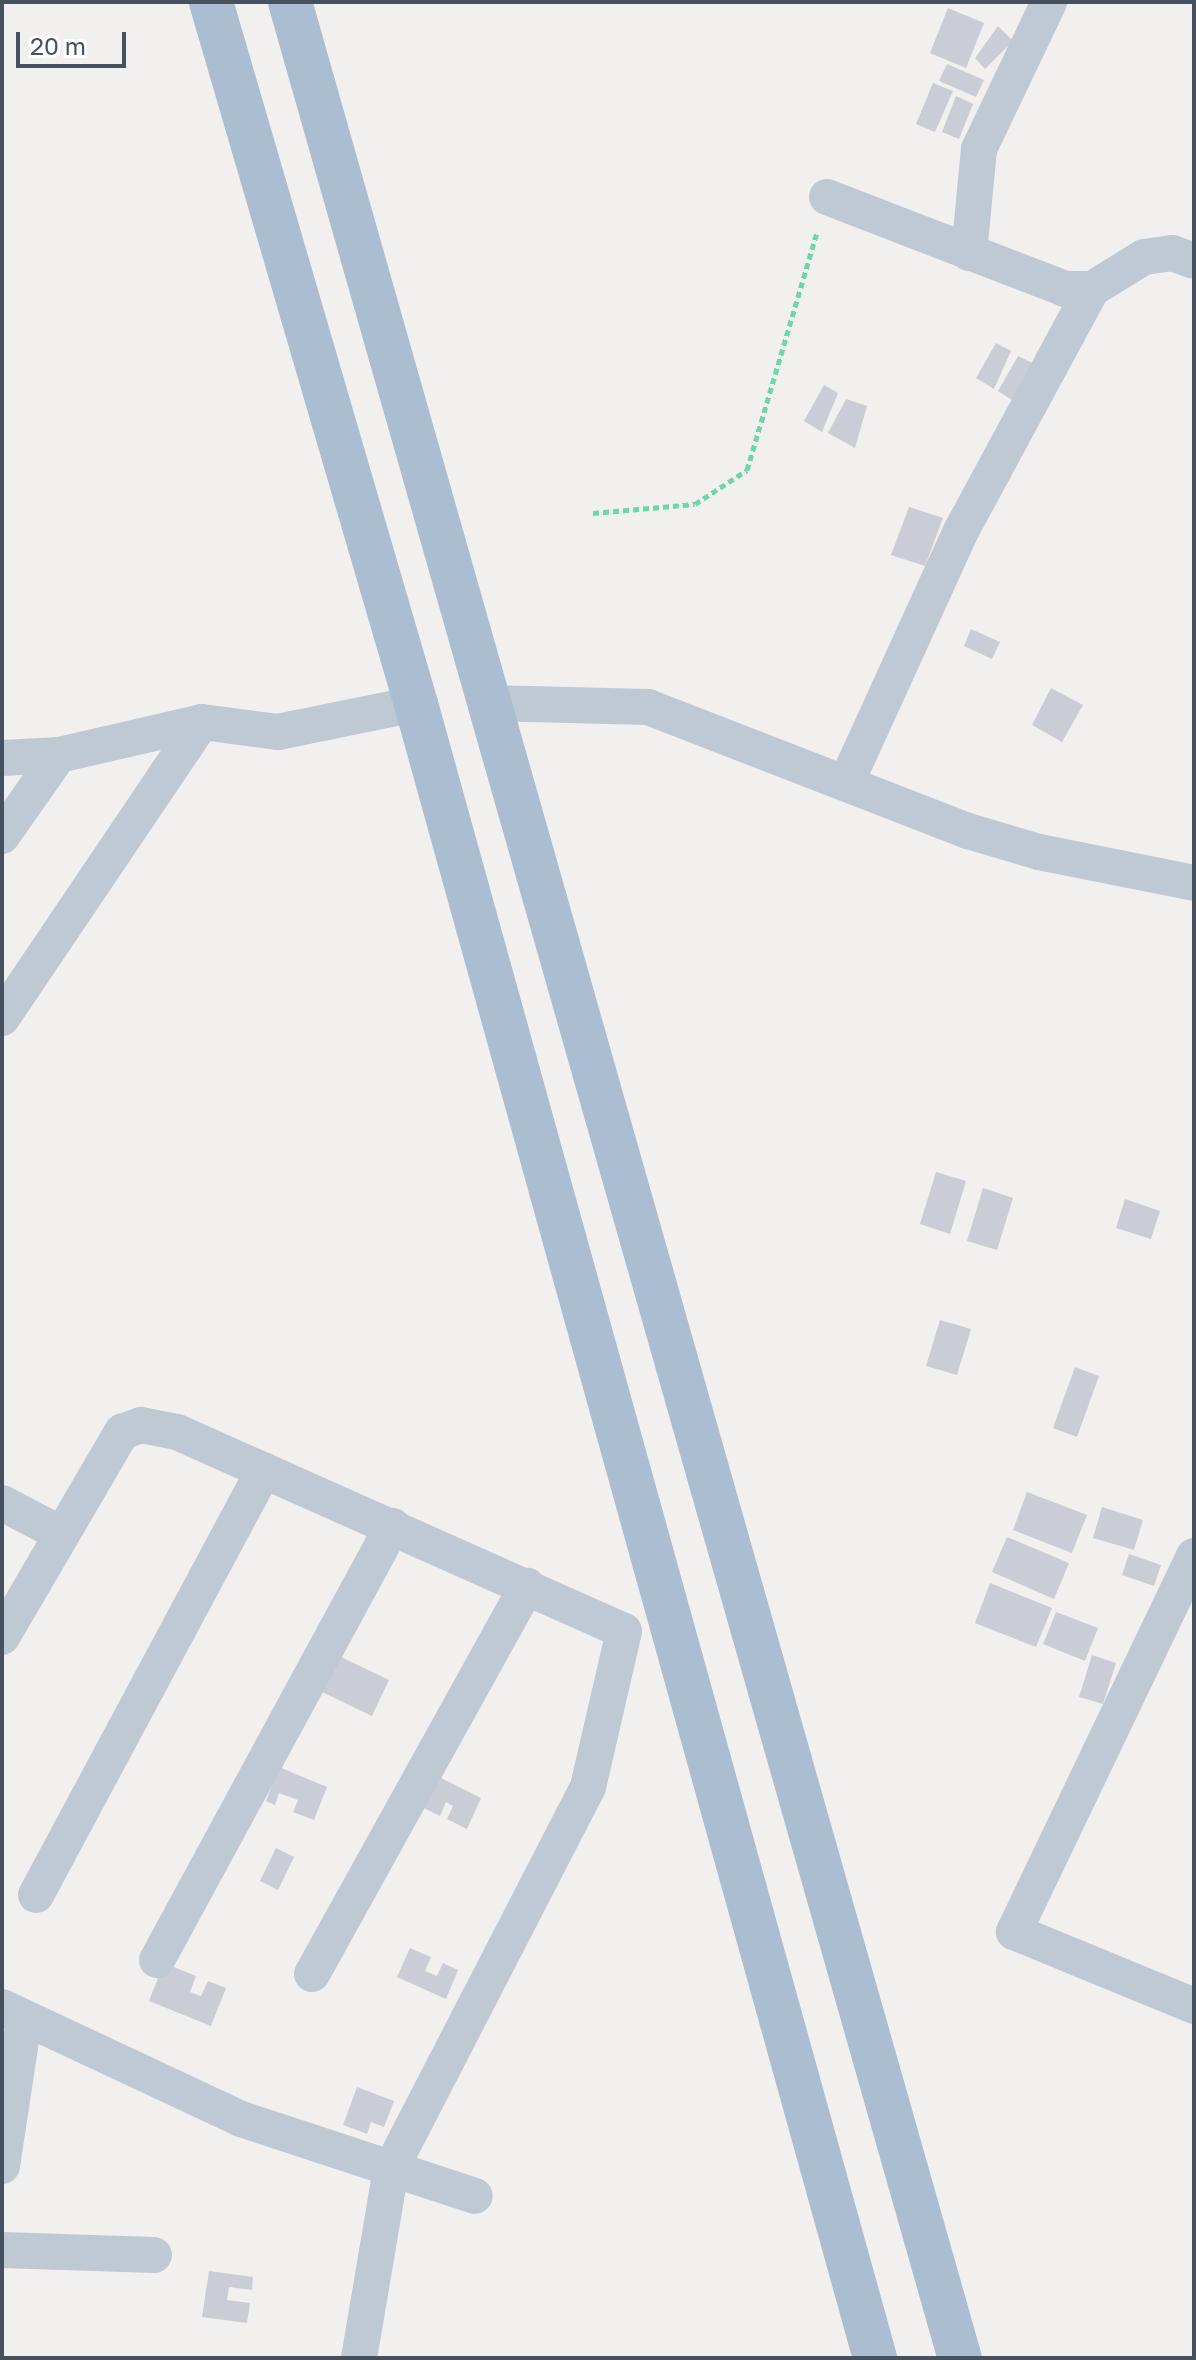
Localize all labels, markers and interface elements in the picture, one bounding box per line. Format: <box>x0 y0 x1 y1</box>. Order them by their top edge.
scale bar <box>20 16 130 66</box>
text: 20 m <box>30 31 86 60</box>

